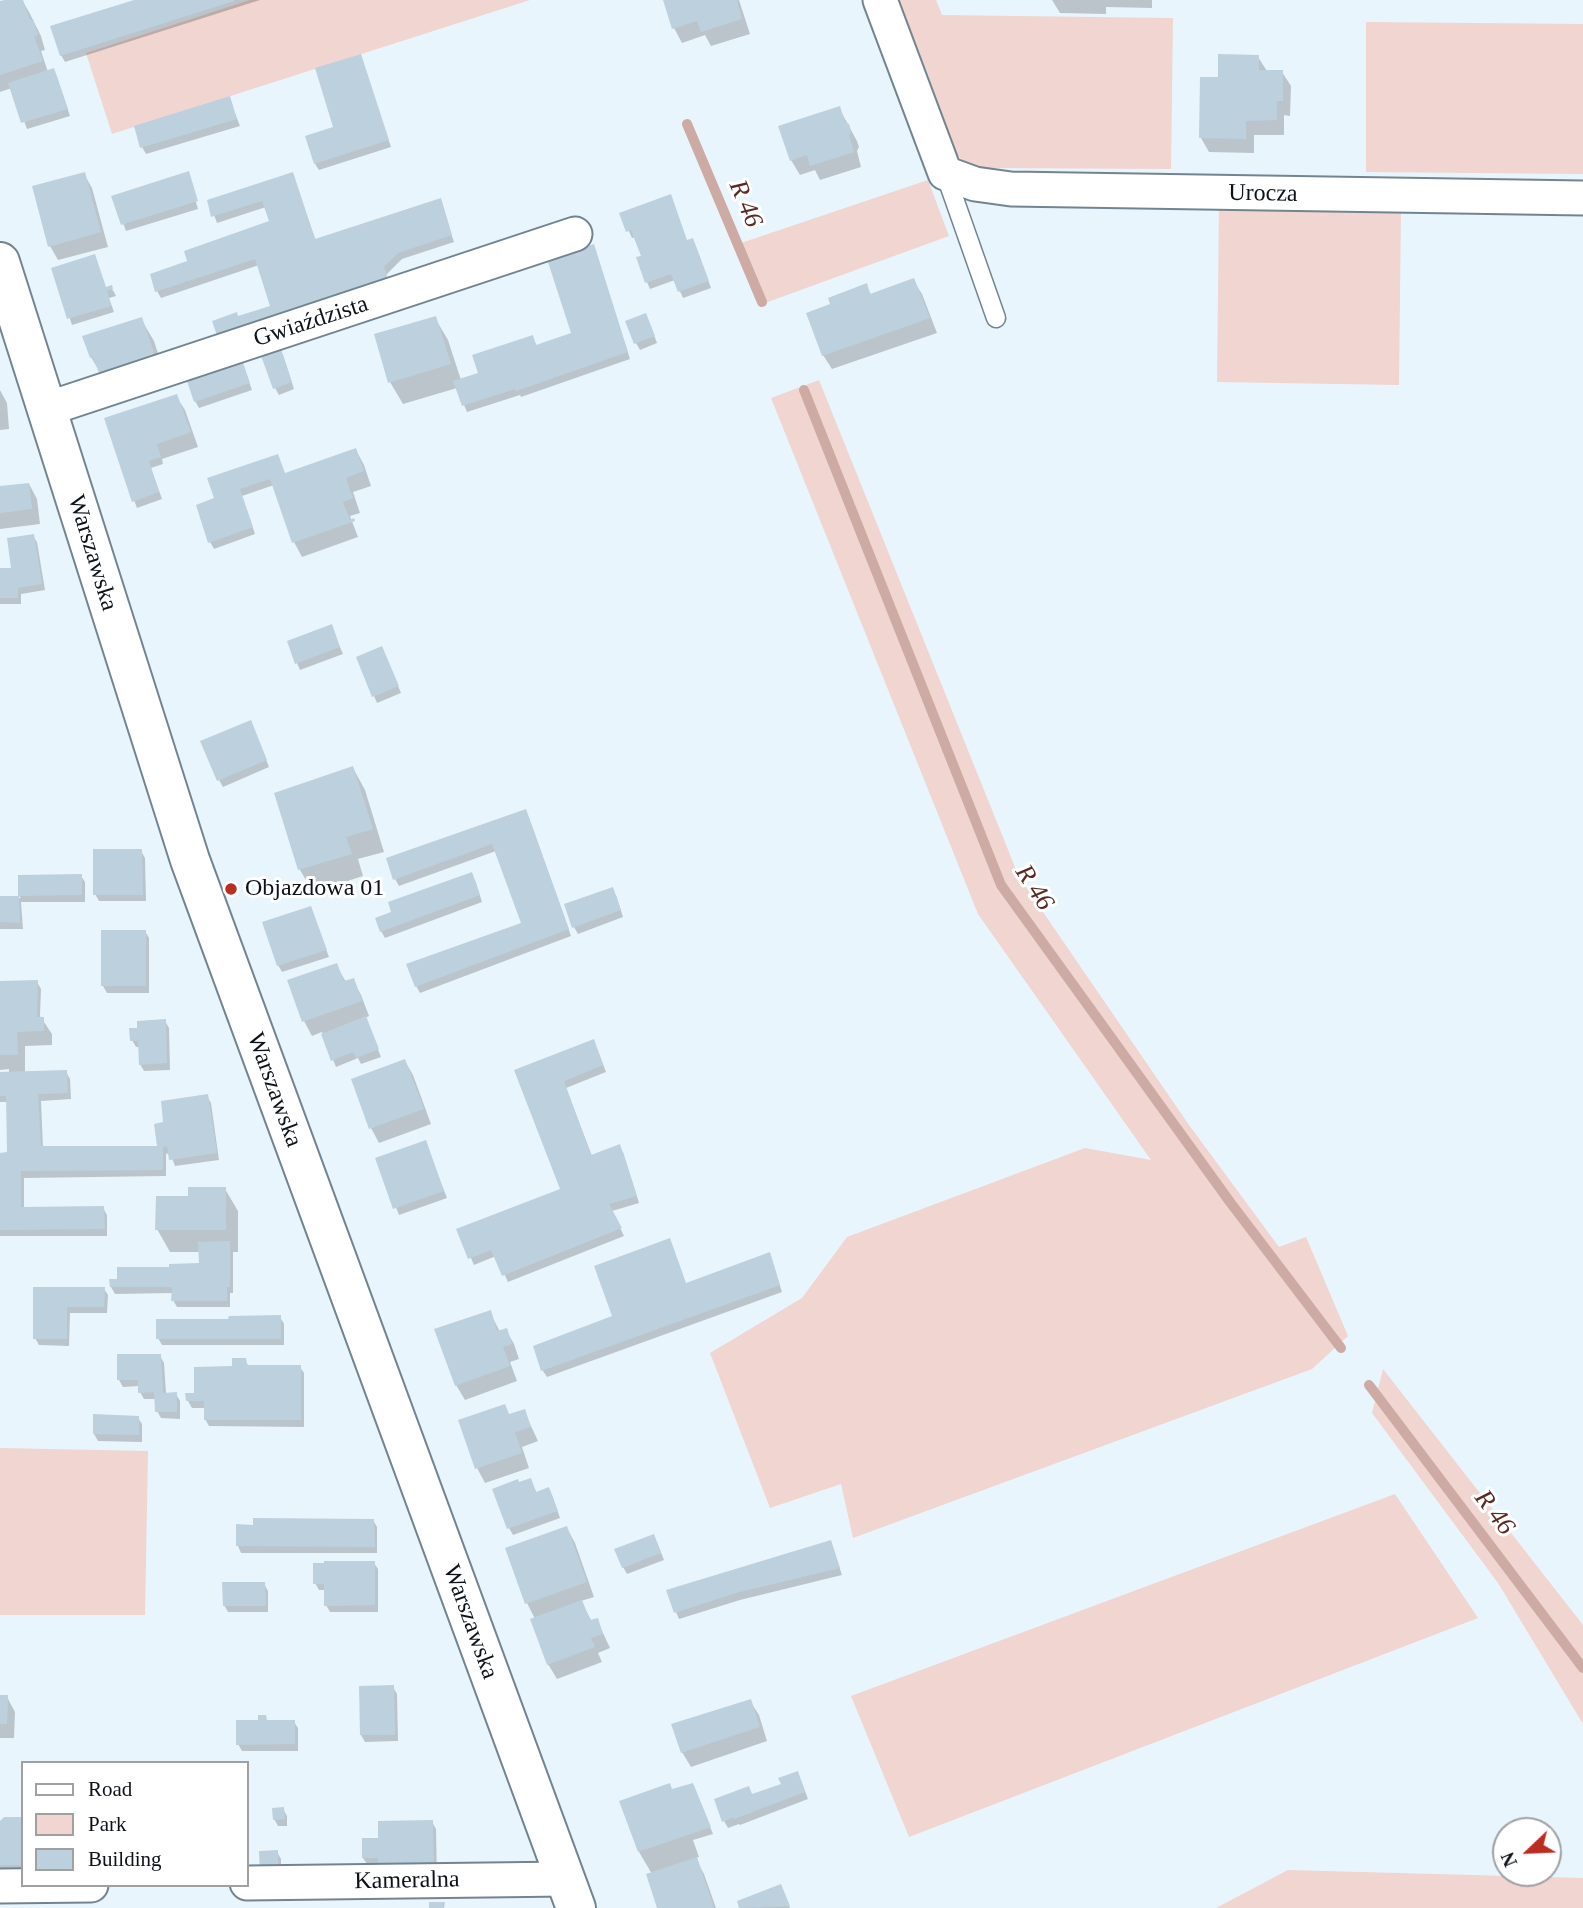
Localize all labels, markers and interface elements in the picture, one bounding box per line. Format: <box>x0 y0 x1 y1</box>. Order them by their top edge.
water label: R 46 <box>721 176 769 232</box>
street label: Urocza <box>1228 179 1298 209</box>
street label: Gwiaździsta <box>250 290 372 354</box>
street label: Warszawska <box>61 492 123 614</box>
water label: R 46 <box>1008 859 1060 917</box>
place label: Objazdowa 01 <box>245 875 384 903</box>
marker: Objazdowa 01 <box>223 881 239 897</box>
street label: Warszawska <box>240 1029 308 1151</box>
water label: R 46 <box>1467 1484 1521 1542</box>
street label: Warszawska <box>436 1561 504 1683</box>
legend <box>21 1761 248 1887</box>
text: Road <box>88 1777 132 1801</box>
text: Park <box>88 1812 127 1836</box>
north arrow <box>1492 1817 1562 1887</box>
text: Building <box>88 1847 162 1871</box>
text: N <box>1497 1849 1521 1870</box>
street label: Kameralna <box>354 1866 460 1896</box>

